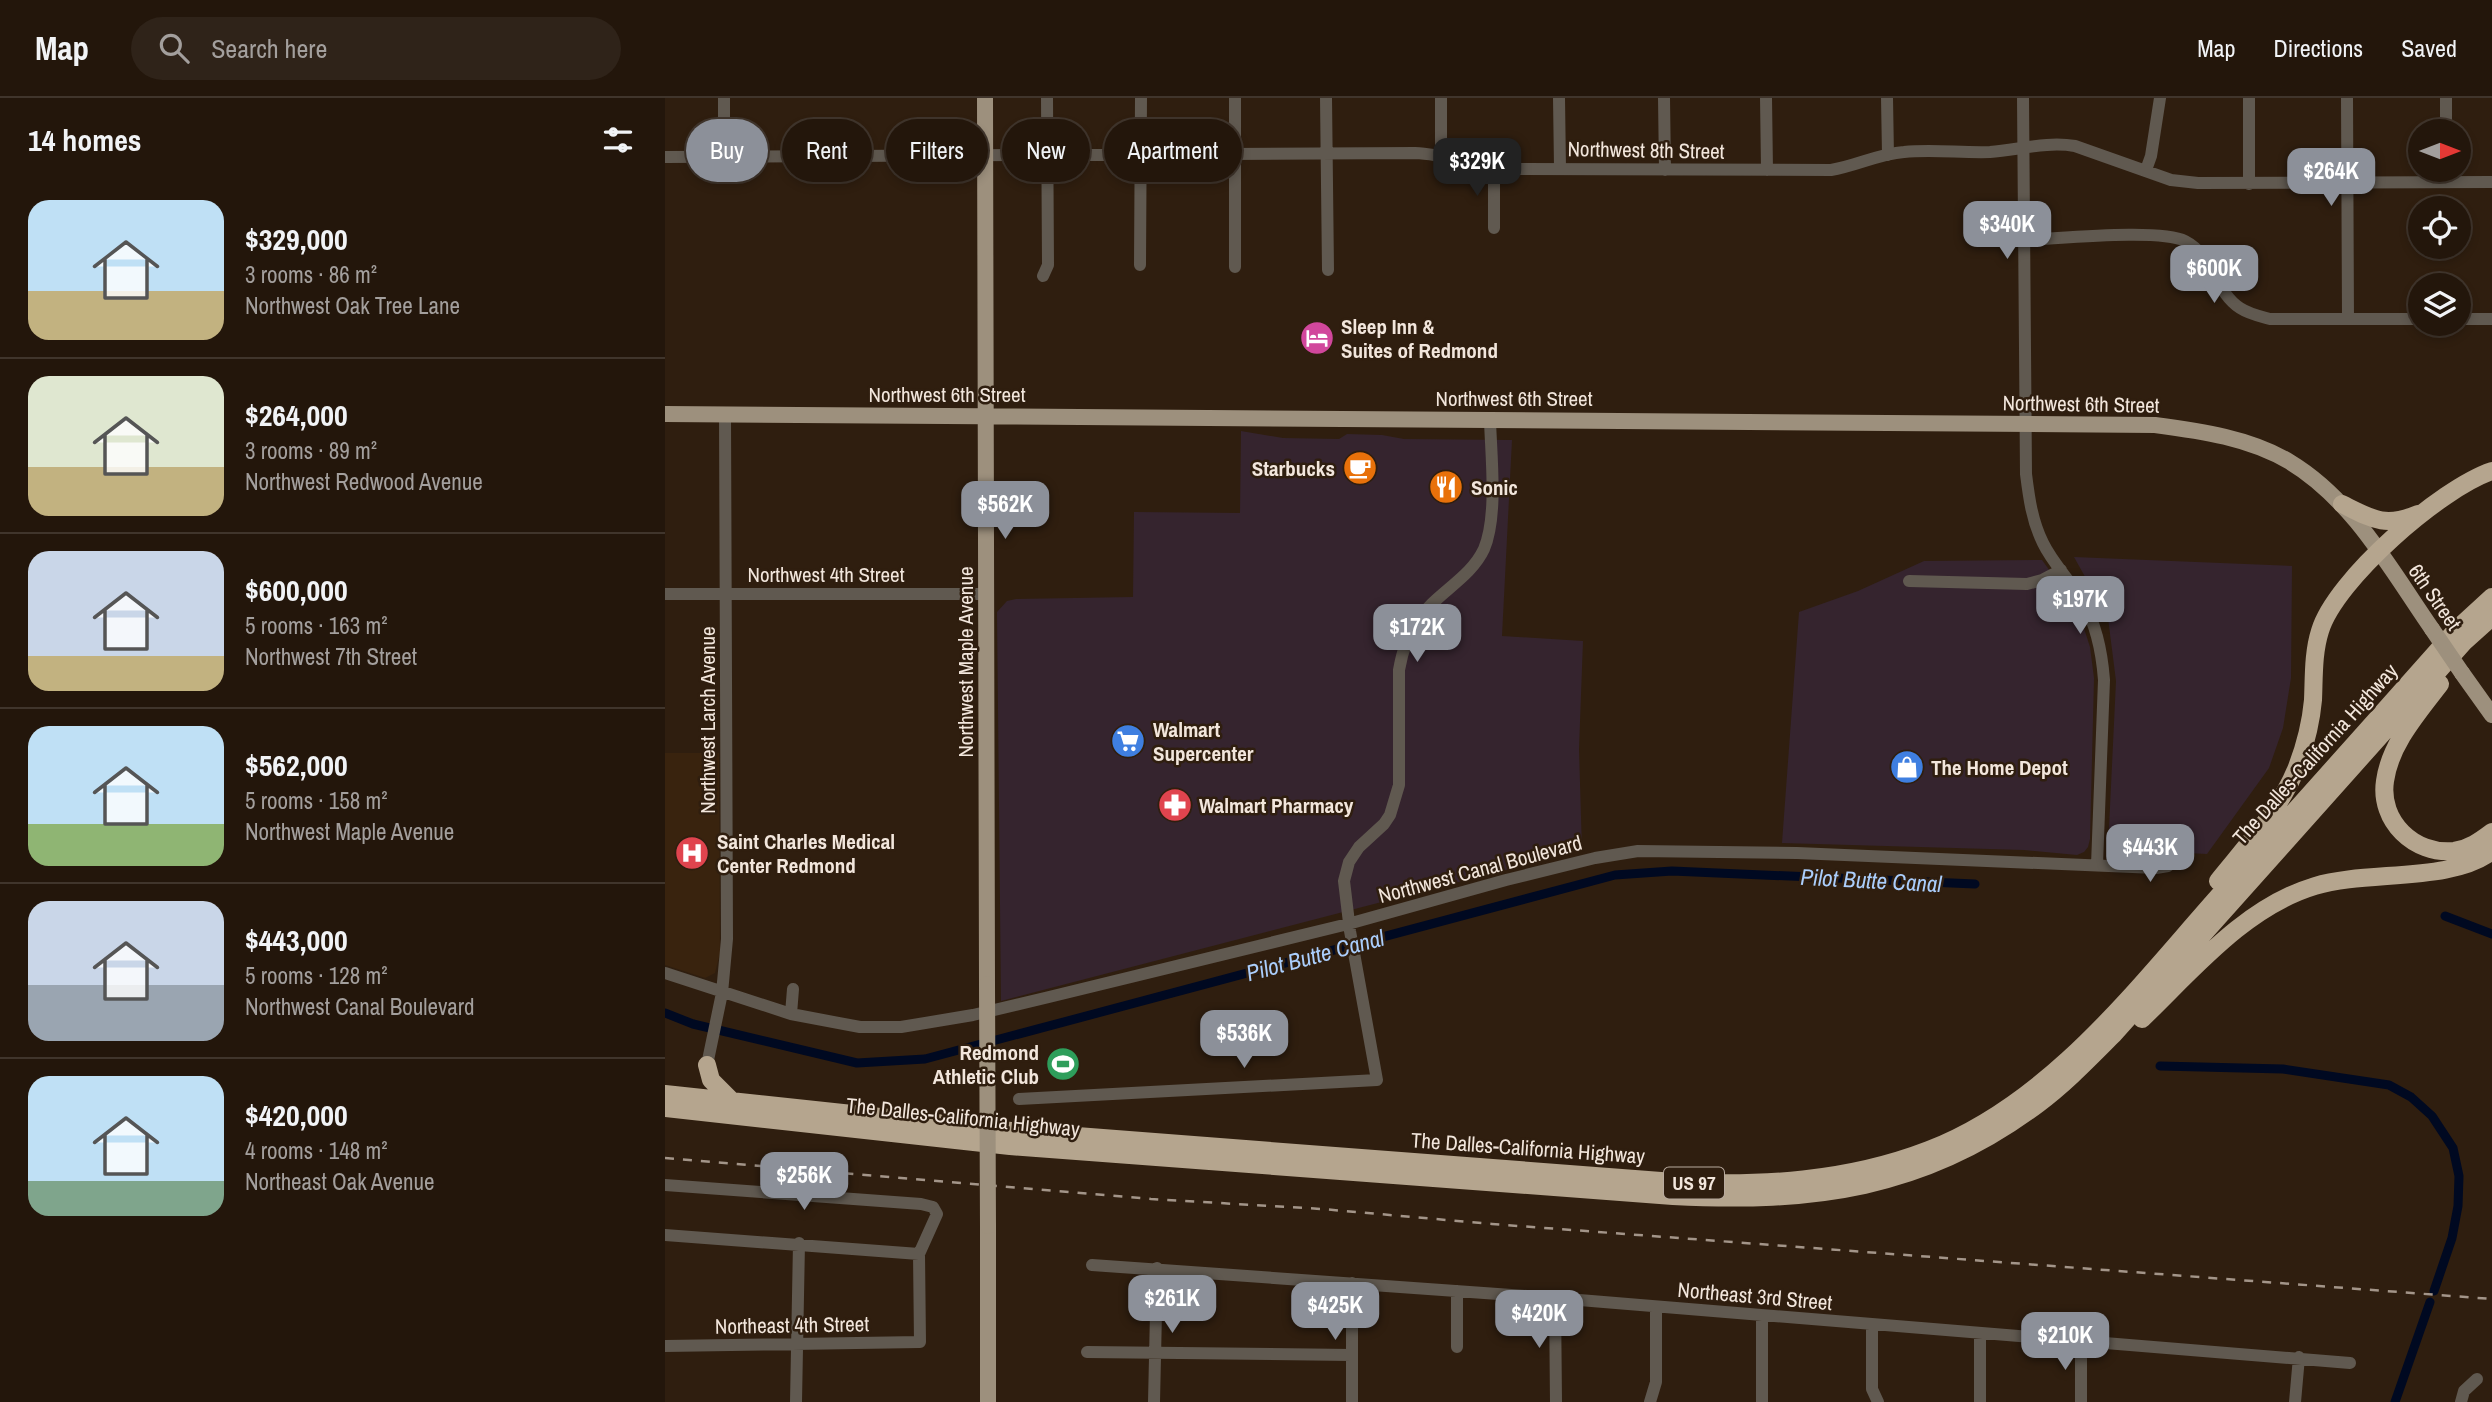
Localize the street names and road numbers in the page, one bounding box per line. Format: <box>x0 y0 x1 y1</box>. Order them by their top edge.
street label: Northwest 8th Street <box>1567 134 1725 166</box>
street label: Northwest 6th Street <box>869 380 1026 409</box>
street label: Northwest 6th Street <box>1436 384 1593 413</box>
street label: Northwest 6th Street <box>2002 388 2160 420</box>
street label: 6th Street <box>2402 558 2468 636</box>
street label: Northwest 4th Street <box>748 560 905 589</box>
street label: Northwest Maple Avenue <box>951 566 980 758</box>
street label: Northwest Larch Avenue <box>693 626 722 814</box>
street label: The Dalles-California Highway <box>2226 657 2404 851</box>
street label: Northwest Canal Boulevard <box>1375 828 1585 910</box>
street label: The Dalles-California Highway <box>845 1090 1081 1144</box>
street label: The Dalles-California Highway <box>1410 1125 1646 1171</box>
road number: US 97 <box>1664 1168 1724 1198</box>
street label: Northeast 3rd Street <box>1676 1275 1834 1317</box>
street label: Northeast 4th Street <box>715 1309 870 1341</box>

